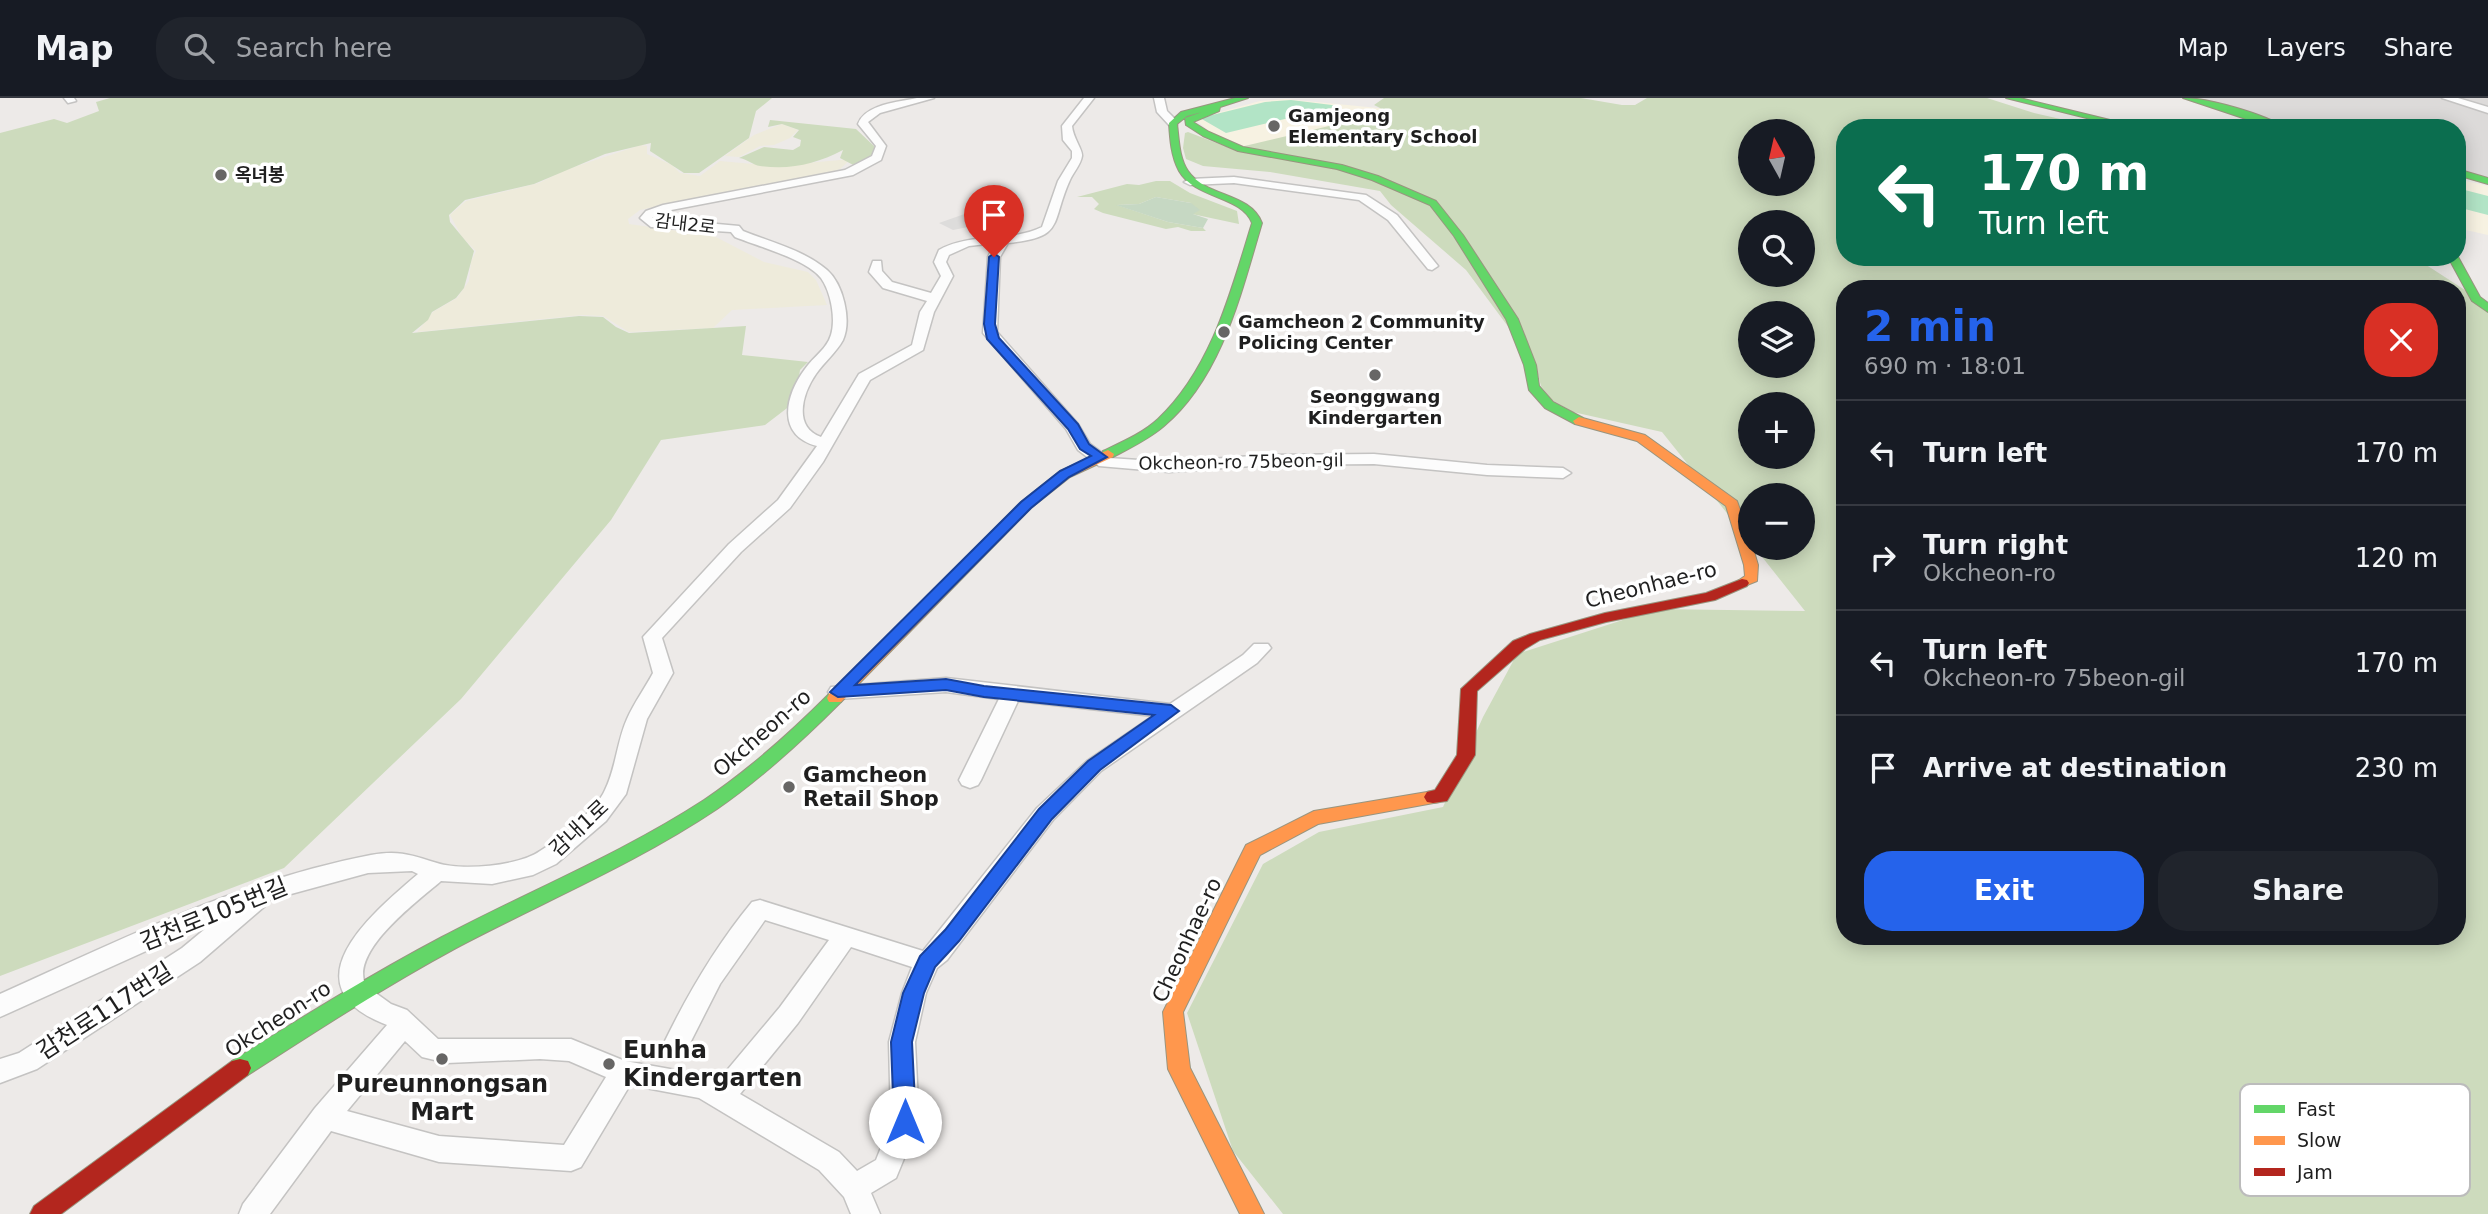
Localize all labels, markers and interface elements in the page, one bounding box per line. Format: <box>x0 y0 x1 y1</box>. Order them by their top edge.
search box <box>156 17 646 80</box>
text: Map <box>35 29 114 68</box>
icon: search <box>180 29 218 67</box>
text: Search here <box>236 33 392 63</box>
text: Map <box>2178 34 2228 62</box>
text: Layers <box>2266 34 2346 62</box>
text: Share <box>2384 34 2453 62</box>
place label: Gamjeong Elementary School <box>1288 105 1477 147</box>
marker: Gamjeong Elementary School <box>1266 118 1282 134</box>
north arrow <box>1738 119 1815 196</box>
map controls <box>1738 119 1815 560</box>
text: 170 m <box>1979 145 2149 202</box>
icon: left <box>1864 147 1955 238</box>
place label: 옥녀봉 <box>235 164 285 185</box>
marker: 옥녀봉 <box>213 167 229 183</box>
pin <box>964 185 1024 257</box>
icon: arrive <box>975 196 1013 234</box>
text: Turn left <box>1979 204 2109 242</box>
street label: 감내2로 <box>653 209 717 238</box>
button: search <box>1738 210 1815 287</box>
button: layers <box>1738 301 1815 378</box>
text: 2 min <box>1864 302 1996 351</box>
button: close <box>2364 303 2438 377</box>
place label: Gamcheon 2 Community Policing Center <box>1238 311 1485 353</box>
marker: Gamcheon 2 Community Policing Center <box>1216 324 1232 340</box>
text: 690 m · 18:01 <box>1864 353 2026 379</box>
marker: Seonggwang Kindergarten <box>1367 367 1383 383</box>
place label: Seonggwang Kindergarten <box>1308 386 1442 428</box>
button: + <box>1738 392 1815 469</box>
icon: left <box>1864 434 1902 472</box>
text: Turn left <box>1923 438 2047 468</box>
text: 170 m <box>2355 438 2438 468</box>
street label: Okcheon-ro 75beon-gil <box>1138 449 1344 474</box>
button: − <box>1738 483 1815 560</box>
text: Turn right <box>1923 530 2068 560</box>
icon: right <box>1864 539 1902 577</box>
text: 120 m <box>2355 543 2438 573</box>
street label: Cheonhae-ro <box>1583 557 1719 613</box>
text: Okcheon-ro <box>1923 560 2056 586</box>
text: Turn left <box>1923 635 2047 665</box>
icon: left <box>1864 644 1902 682</box>
text: 170 m <box>2355 648 2438 678</box>
text: Okcheon-ro 75beon-gil <box>1923 665 2185 691</box>
street label: Okcheon-ro <box>708 684 816 782</box>
icon: arrive <box>1864 749 1902 787</box>
text: Arrive at destination <box>1923 753 2227 783</box>
text: 230 m <box>2355 753 2438 783</box>
place label: Gamcheon Retail Shop <box>803 763 939 811</box>
marker: Gamcheon Retail Shop <box>781 779 797 795</box>
street label: 감내1로 <box>545 795 613 861</box>
button: Exit <box>1864 851 2144 931</box>
button: Share <box>2158 851 2438 931</box>
street label: 감천로105번길 <box>136 872 292 956</box>
street label: Cheonhae-ro <box>1148 874 1226 1006</box>
street label: 감천로117번길 <box>32 957 178 1065</box>
street label: Okcheon-ro <box>221 976 335 1062</box>
place label: Eunha Kindergarten <box>623 1036 802 1092</box>
marker: Pureunnongsan Mart <box>434 1051 450 1067</box>
marker: Eunha Kindergarten <box>601 1056 617 1072</box>
place label: Pureunnongsan Mart <box>336 1070 548 1126</box>
legend <box>2240 1084 2470 1196</box>
position arrow <box>868 1085 942 1159</box>
text: Fast <box>2297 1098 2335 1120</box>
text: Slow <box>2297 1129 2342 1151</box>
text: Jam <box>2296 1161 2333 1183</box>

